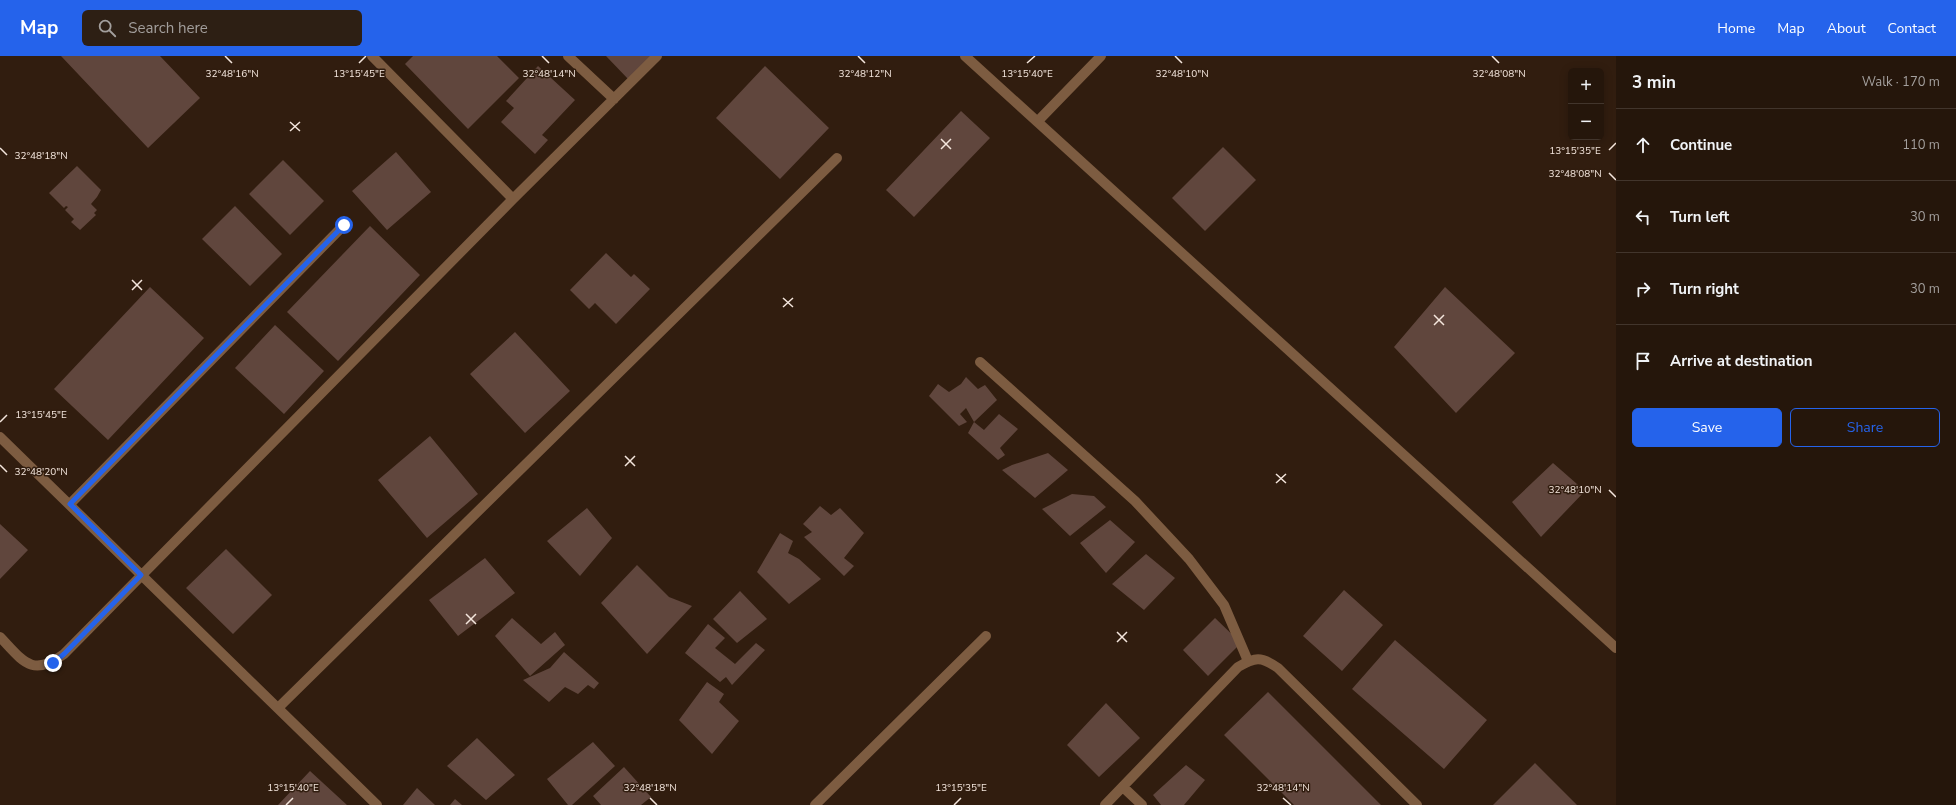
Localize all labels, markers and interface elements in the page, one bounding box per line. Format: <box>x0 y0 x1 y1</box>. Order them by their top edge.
search box <box>82 10 362 46</box>
text: Map <box>20 15 58 41</box>
icon: search <box>96 17 118 39</box>
text: Search here <box>128 18 208 38</box>
text: Home <box>1717 19 1755 38</box>
text: Map <box>1777 19 1805 38</box>
text: About <box>1827 19 1866 38</box>
text: Contact <box>1888 19 1936 38</box>
text: 32°48'16"N <box>205 67 259 81</box>
text: 13°15'45"E <box>333 67 385 81</box>
text: 32°48'14"N <box>522 67 576 81</box>
text: 32°48'12"N <box>838 67 892 81</box>
text: 13°15'40"E <box>1001 67 1053 81</box>
text: 32°48'10"N <box>1155 67 1209 81</box>
text: 32°48'08"N <box>1472 67 1526 81</box>
map controls <box>1568 68 1604 140</box>
button: + <box>1568 68 1604 104</box>
text: 3 min <box>1632 71 1676 94</box>
text: Walk · 170 m <box>1862 73 1940 91</box>
button: − <box>1568 104 1604 140</box>
icon: ahead <box>1632 134 1654 156</box>
text: Continue <box>1670 135 1732 155</box>
text: 110 m <box>1902 136 1940 154</box>
text: 13°15'35"E <box>1549 144 1601 158</box>
text: 32°48'18"N <box>14 149 68 163</box>
text: 32°48'08"N <box>1548 167 1602 181</box>
icon: left <box>1632 206 1654 228</box>
text: Turn left <box>1670 207 1729 227</box>
text: 30 m <box>1910 208 1940 226</box>
route start <box>335 216 353 234</box>
icon: right <box>1632 278 1654 300</box>
text: Turn right <box>1670 279 1739 299</box>
text: 30 m <box>1910 280 1940 298</box>
icon: arrive <box>1632 350 1654 372</box>
text: Arrive at destination <box>1670 351 1813 371</box>
text: 13°15'45"E <box>15 408 67 422</box>
button: Save <box>1632 408 1782 447</box>
button: Share <box>1790 408 1940 447</box>
text: 32°48'20"N <box>14 465 68 479</box>
text: 32°48'10"N <box>1548 483 1602 497</box>
route end <box>44 654 62 672</box>
text: 13°15'40"E <box>267 781 319 795</box>
text: 32°48'18"N <box>623 781 677 795</box>
text: 13°15'35"E <box>935 781 987 795</box>
text: 32°48'14"N <box>1256 781 1310 795</box>

